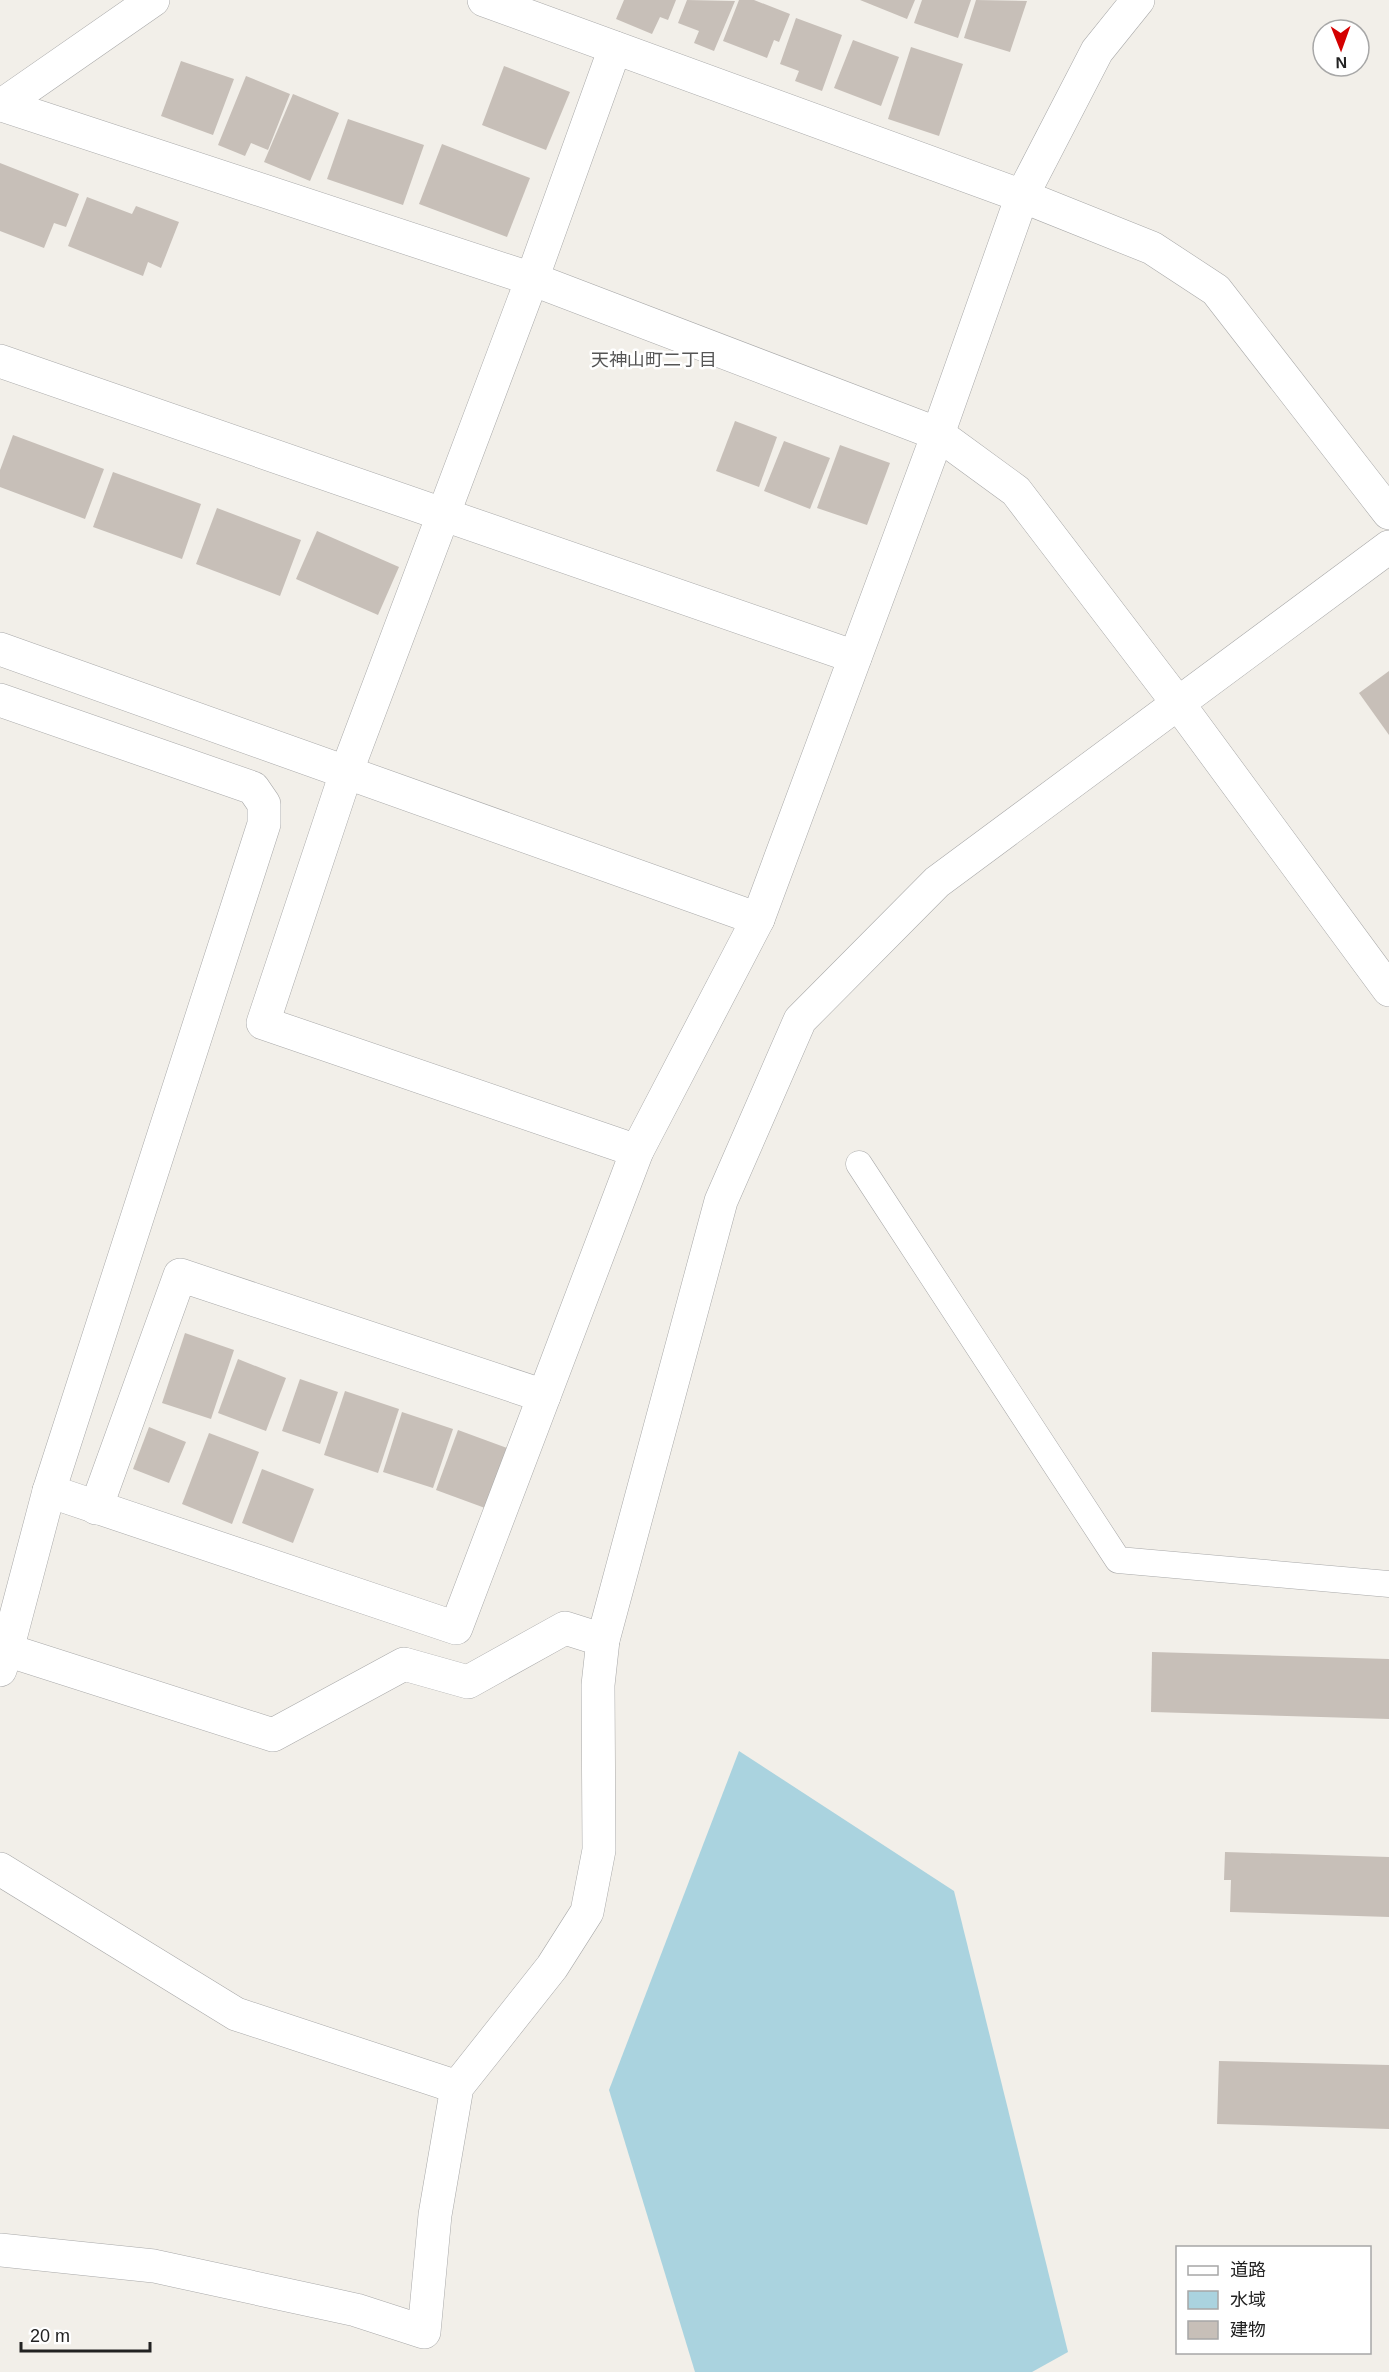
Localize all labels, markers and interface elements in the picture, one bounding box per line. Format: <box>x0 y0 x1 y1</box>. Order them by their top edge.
north arrow <box>1311 18 1371 78</box>
text: N <box>1335 54 1347 71</box>
district label: 天神山町二丁目 <box>591 350 717 370</box>
legend <box>1176 2246 1371 2354</box>
text: 道路 <box>1230 2260 1266 2280</box>
text: 水域 <box>1230 2290 1266 2310</box>
scale bar <box>21 2315 150 2353</box>
text: 建物 <box>1230 2320 1266 2340</box>
text: 20 m <box>30 2326 70 2346</box>

